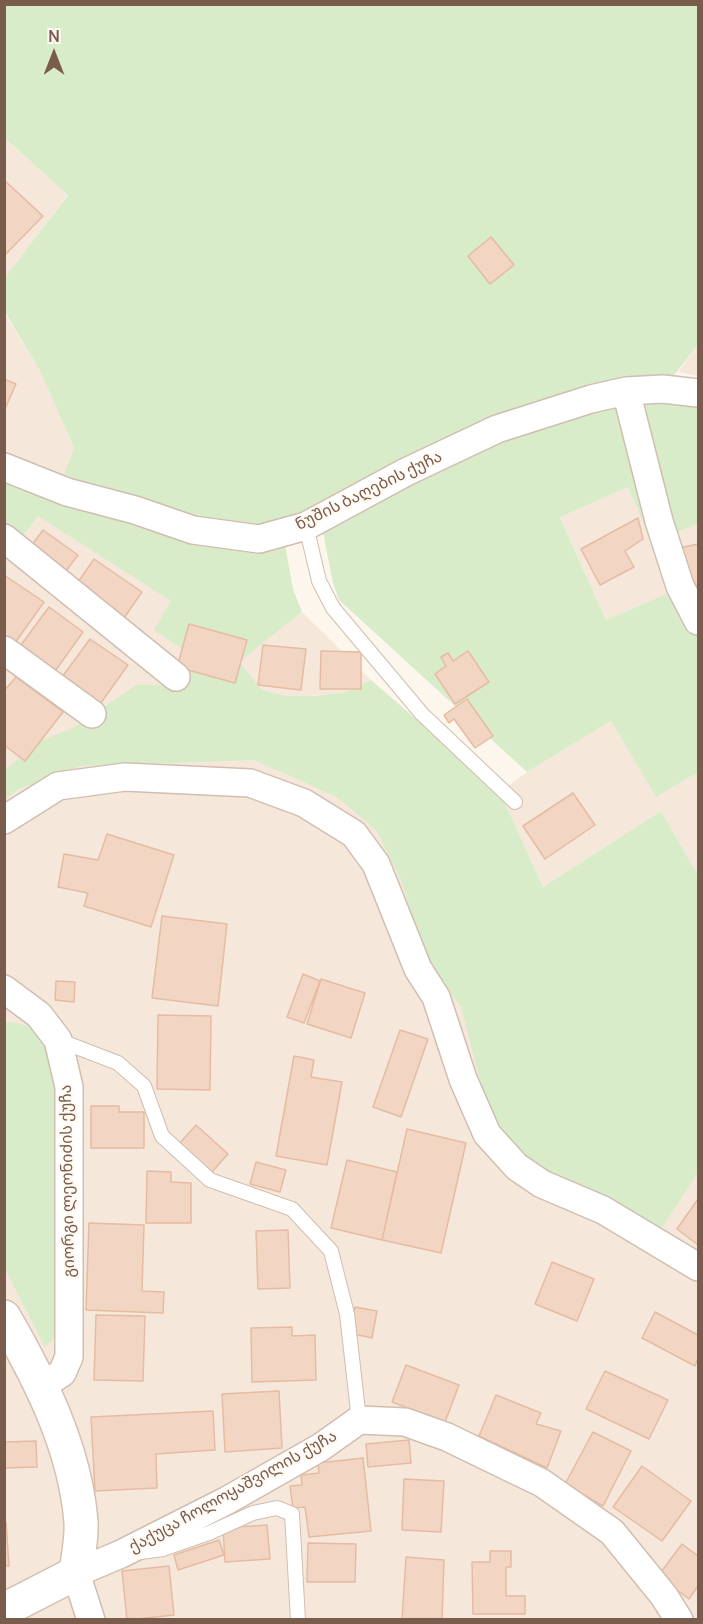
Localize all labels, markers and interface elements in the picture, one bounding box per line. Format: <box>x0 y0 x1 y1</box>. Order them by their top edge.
north arrow <box>24 24 84 84</box>
text: N <box>48 25 60 47</box>
street label: ნუშის ბაღების ქუჩა <box>293 447 445 535</box>
street label: გიორგი ლეონიძის ქუჩა <box>57 1084 79 1278</box>
street label: ქაქუცა ჩოლოყაშვილის ქუჩა <box>126 1427 340 1557</box>

